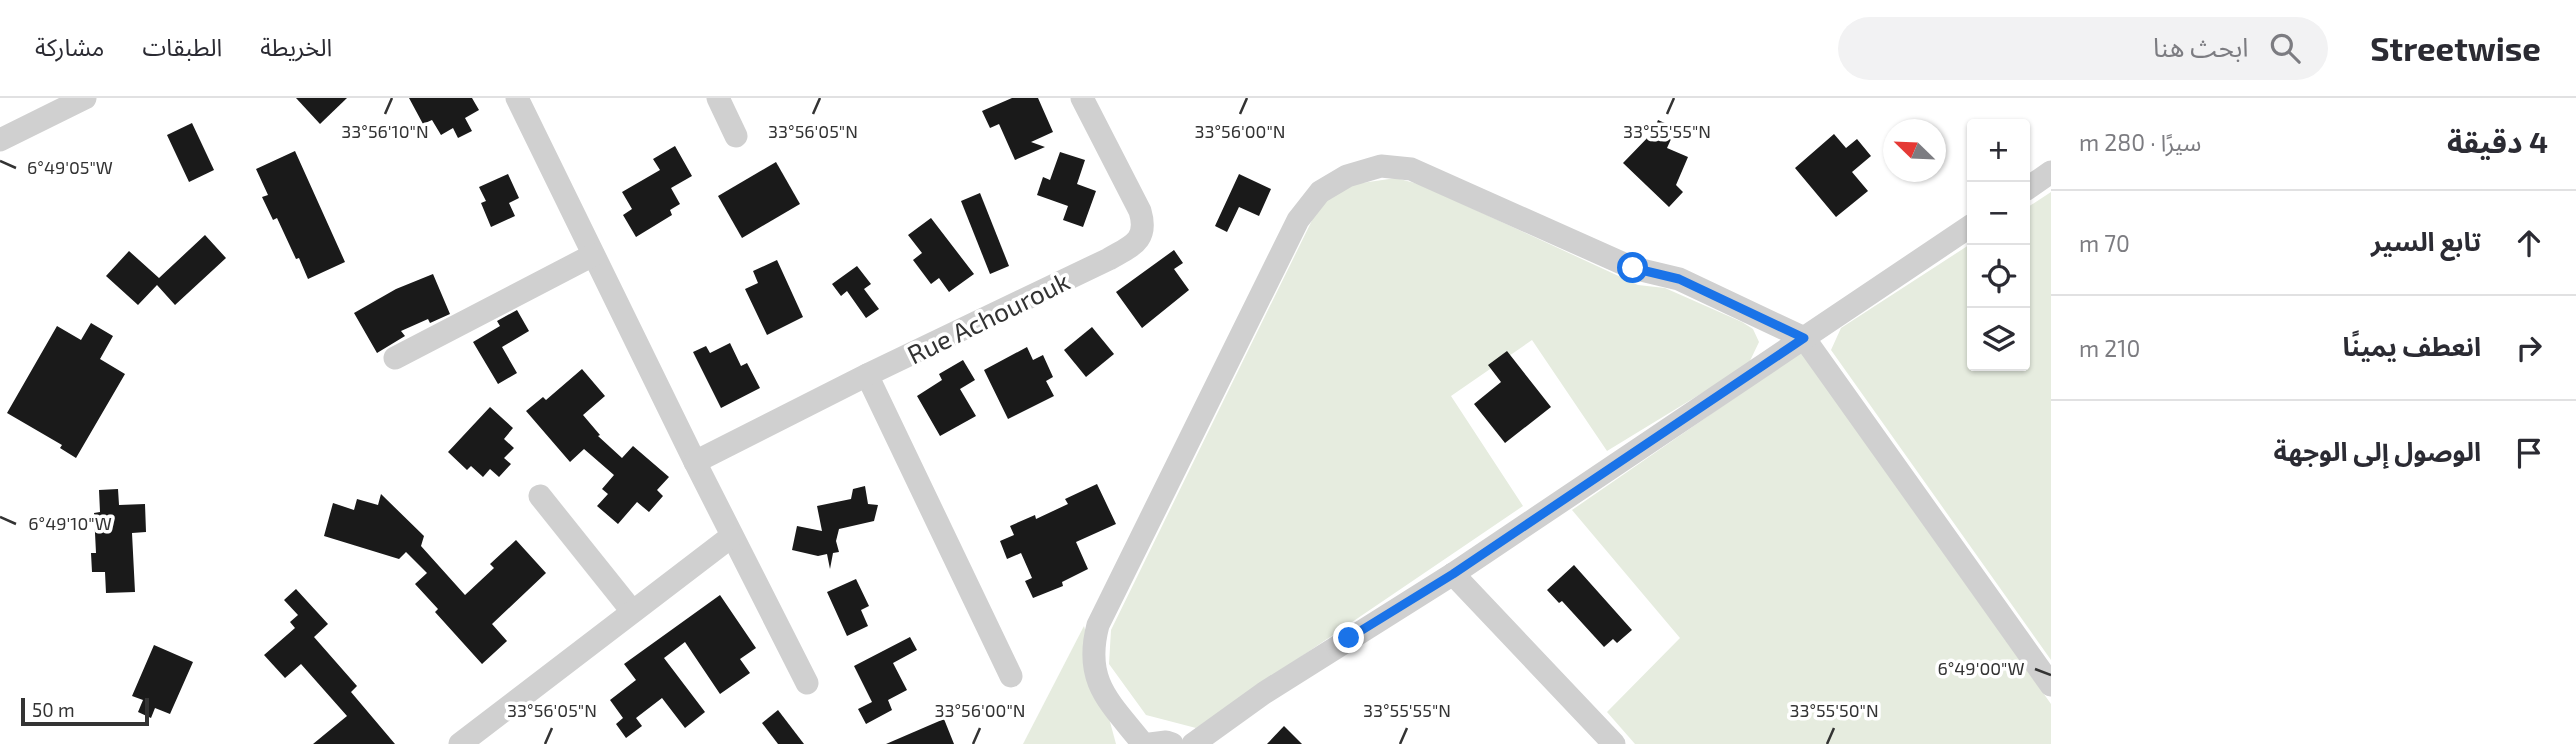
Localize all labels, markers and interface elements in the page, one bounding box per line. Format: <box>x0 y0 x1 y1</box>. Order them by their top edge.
search box <box>1838 17 2328 80</box>
text: Streetwise <box>2370 28 2541 68</box>
icon: search <box>2266 29 2304 67</box>
text: ابحث هنا <box>2153 31 2248 62</box>
text: مشاركة <box>35 32 104 61</box>
text: الطبقات <box>142 32 222 61</box>
text: الخريطة <box>260 32 332 61</box>
north arrow <box>1883 119 1946 182</box>
map controls <box>1967 119 2030 371</box>
button: + <box>1967 119 2030 182</box>
text: 33°56'10"N <box>341 120 429 142</box>
text: 33°56'05"N <box>768 120 858 142</box>
text: 33°56'00"N <box>1194 120 1286 142</box>
text: 33°55'55"N <box>1623 120 1711 142</box>
text: 4 دقيقة <box>2447 123 2548 159</box>
text: سيرًا · 280 m <box>2079 128 2201 156</box>
text: 6°49'05"W <box>27 156 113 178</box>
button: − <box>1967 182 2030 245</box>
icon: ahead <box>2510 224 2548 262</box>
text: تابع السير <box>2371 225 2481 256</box>
text: 70 m <box>2079 229 2130 257</box>
button: locate <box>1967 245 2030 308</box>
route start <box>1617 252 1648 283</box>
street label: Rue Achourouk <box>902 264 1074 370</box>
button: layers <box>1967 308 2030 371</box>
icon: right <box>2510 329 2548 367</box>
text: انعطف يمينًا <box>2342 330 2481 361</box>
text: 210 m <box>2079 334 2140 362</box>
icon: arrive <box>2510 434 2548 472</box>
text: الوصول إلى الوجهة <box>2273 435 2481 466</box>
text: 6°49'10"W <box>28 512 112 534</box>
route end <box>1333 622 1364 653</box>
text: 6°49'00"W <box>1937 657 2025 679</box>
scale bar <box>21 695 149 727</box>
text: 50 m <box>32 698 75 721</box>
text: 33°56'05"N <box>507 699 597 721</box>
text: 33°56'00"N <box>934 699 1026 721</box>
text: 33°55'55"N <box>1363 699 1451 721</box>
text: 33°55'50"N <box>1789 699 1879 721</box>

